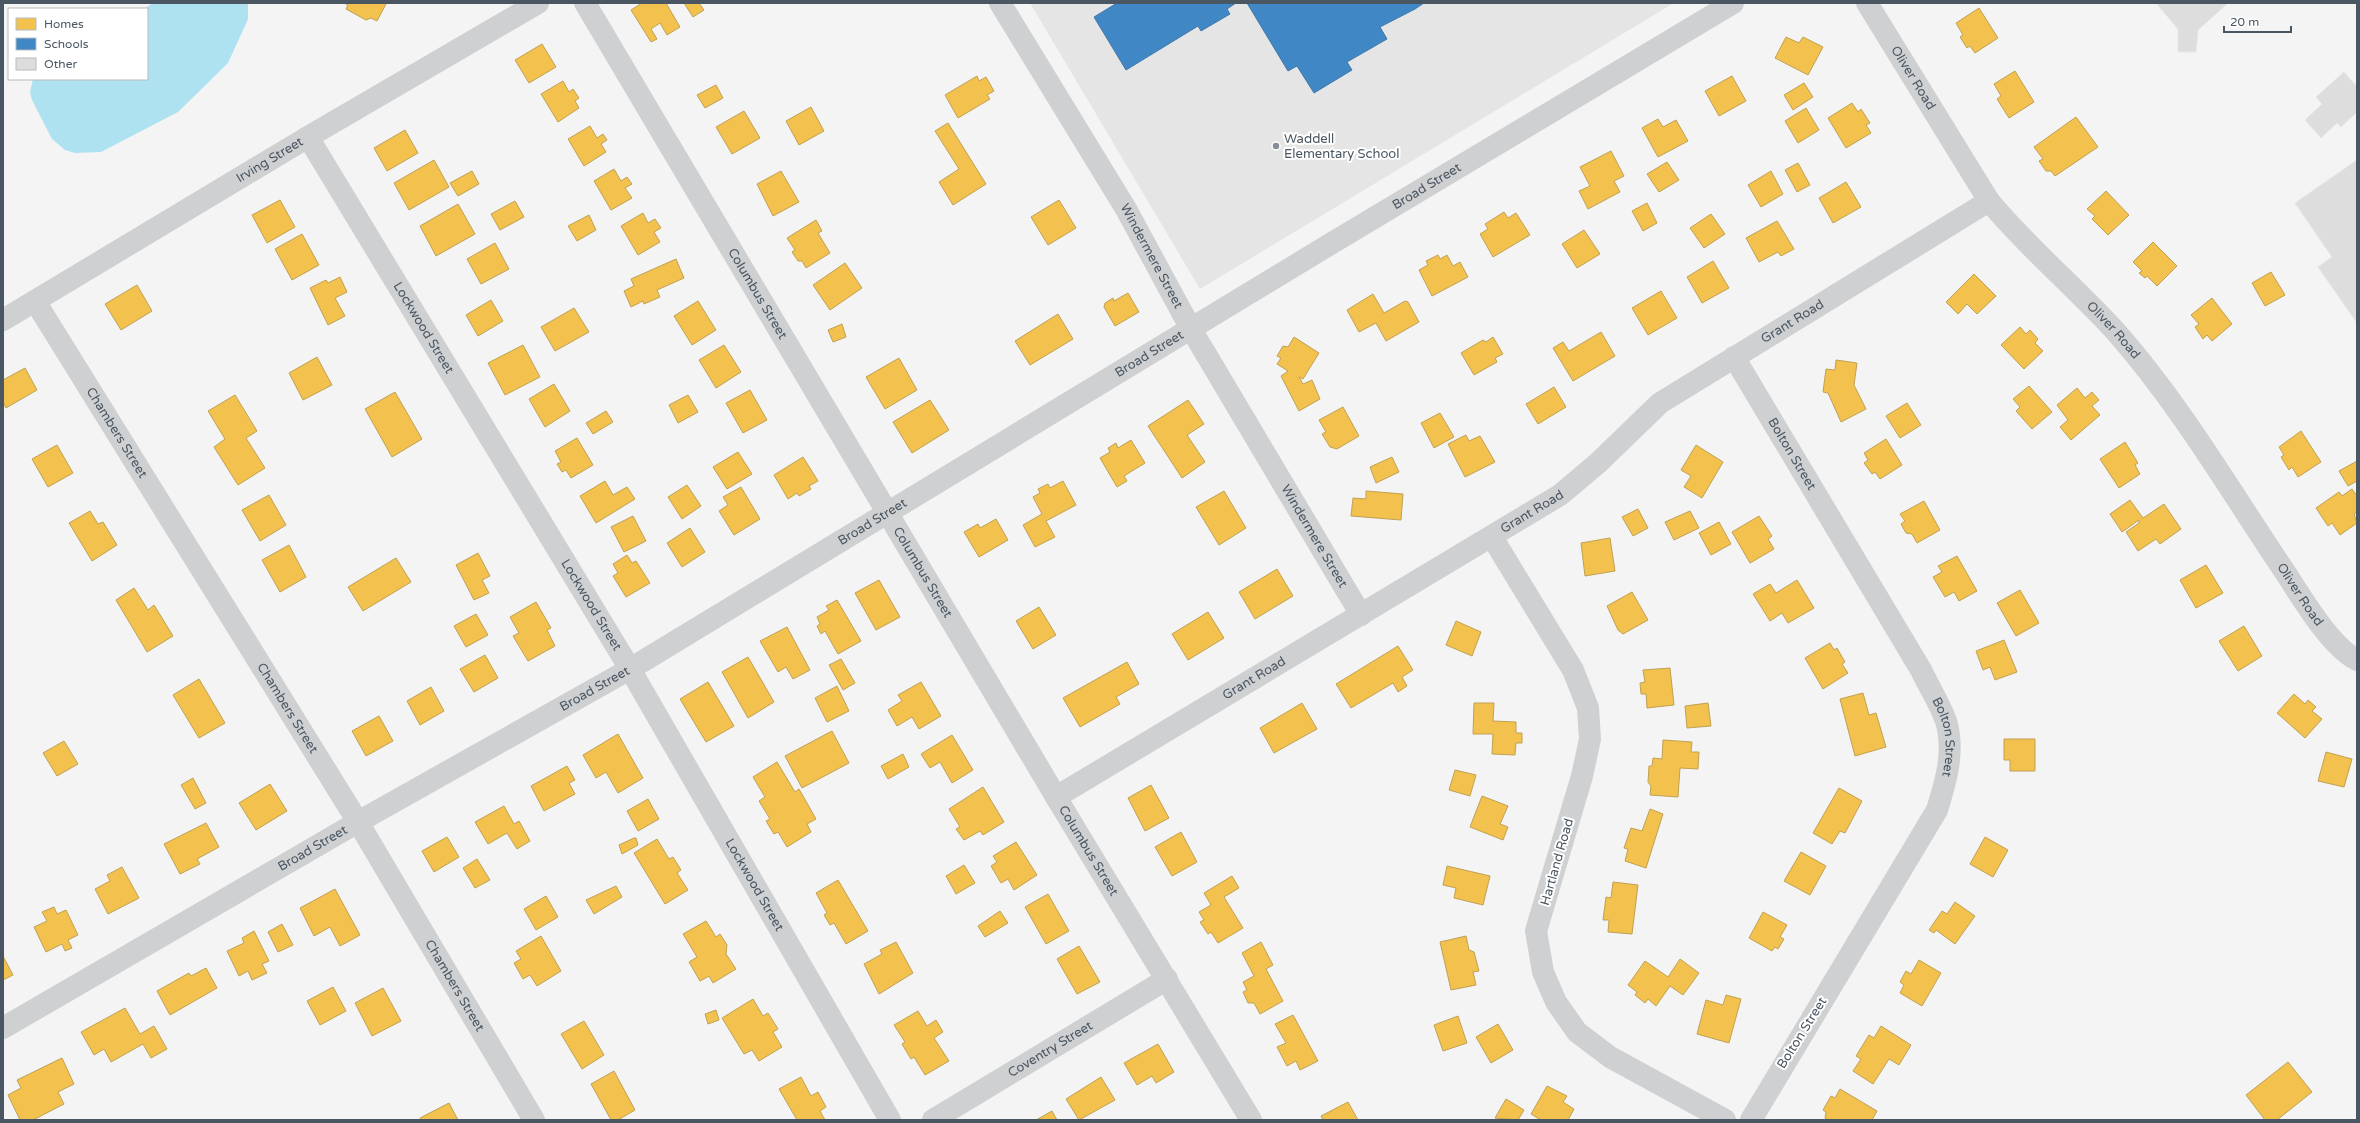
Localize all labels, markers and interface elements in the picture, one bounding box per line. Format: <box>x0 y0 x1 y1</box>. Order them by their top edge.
legend <box>8 8 148 80</box>
scale bar <box>2224 8 2291 34</box>
text: 20 m <box>2230 15 2259 29</box>
text: Homes <box>44 17 84 31</box>
text: Schools <box>44 37 89 51</box>
street label: Oliver Road <box>1887 43 1939 113</box>
text: Other <box>44 57 77 71</box>
place label: Waddell Elementary School <box>1284 131 1399 162</box>
street label: Irving Street <box>233 134 306 186</box>
marker: Waddell Elementary School <box>1271 141 1281 151</box>
street label: Broad Street <box>1389 160 1464 213</box>
street label: Windermere Street <box>1117 201 1186 311</box>
street label: Columbus Street <box>724 245 791 342</box>
street label: Lockwood Street <box>390 279 457 377</box>
street label: Grant Road <box>1758 296 1827 347</box>
street label: Oliver Road <box>2083 298 2144 362</box>
street label: Broad Street <box>1112 327 1187 381</box>
street label: Chambers Street <box>83 384 151 481</box>
street label: Bolton Street <box>1764 415 1820 493</box>
street label: Windermere Street <box>1277 482 1351 591</box>
street label: Grant Road <box>1498 487 1567 537</box>
street label: Broad Street <box>835 495 910 549</box>
street label: Columbus Street <box>890 524 956 621</box>
street label: Lockwood Street <box>557 556 625 654</box>
street label: Oliver Road <box>2273 560 2327 629</box>
street label: Grant Road <box>1220 653 1289 703</box>
street label: Chambers Street <box>253 660 322 756</box>
street label: Broad Street <box>557 663 633 715</box>
street label: Bolton Street <box>1929 695 1958 778</box>
street label: Columbus Street <box>1055 803 1122 899</box>
street label: Hartland Road <box>1537 817 1577 907</box>
street label: Broad Street <box>275 822 350 875</box>
street label: Lockwood Street <box>721 836 787 934</box>
street label: Chambers Street <box>421 937 488 1034</box>
street label: Bolton Street <box>1774 994 1830 1072</box>
street label: Coventry Street <box>1005 1018 1096 1081</box>

